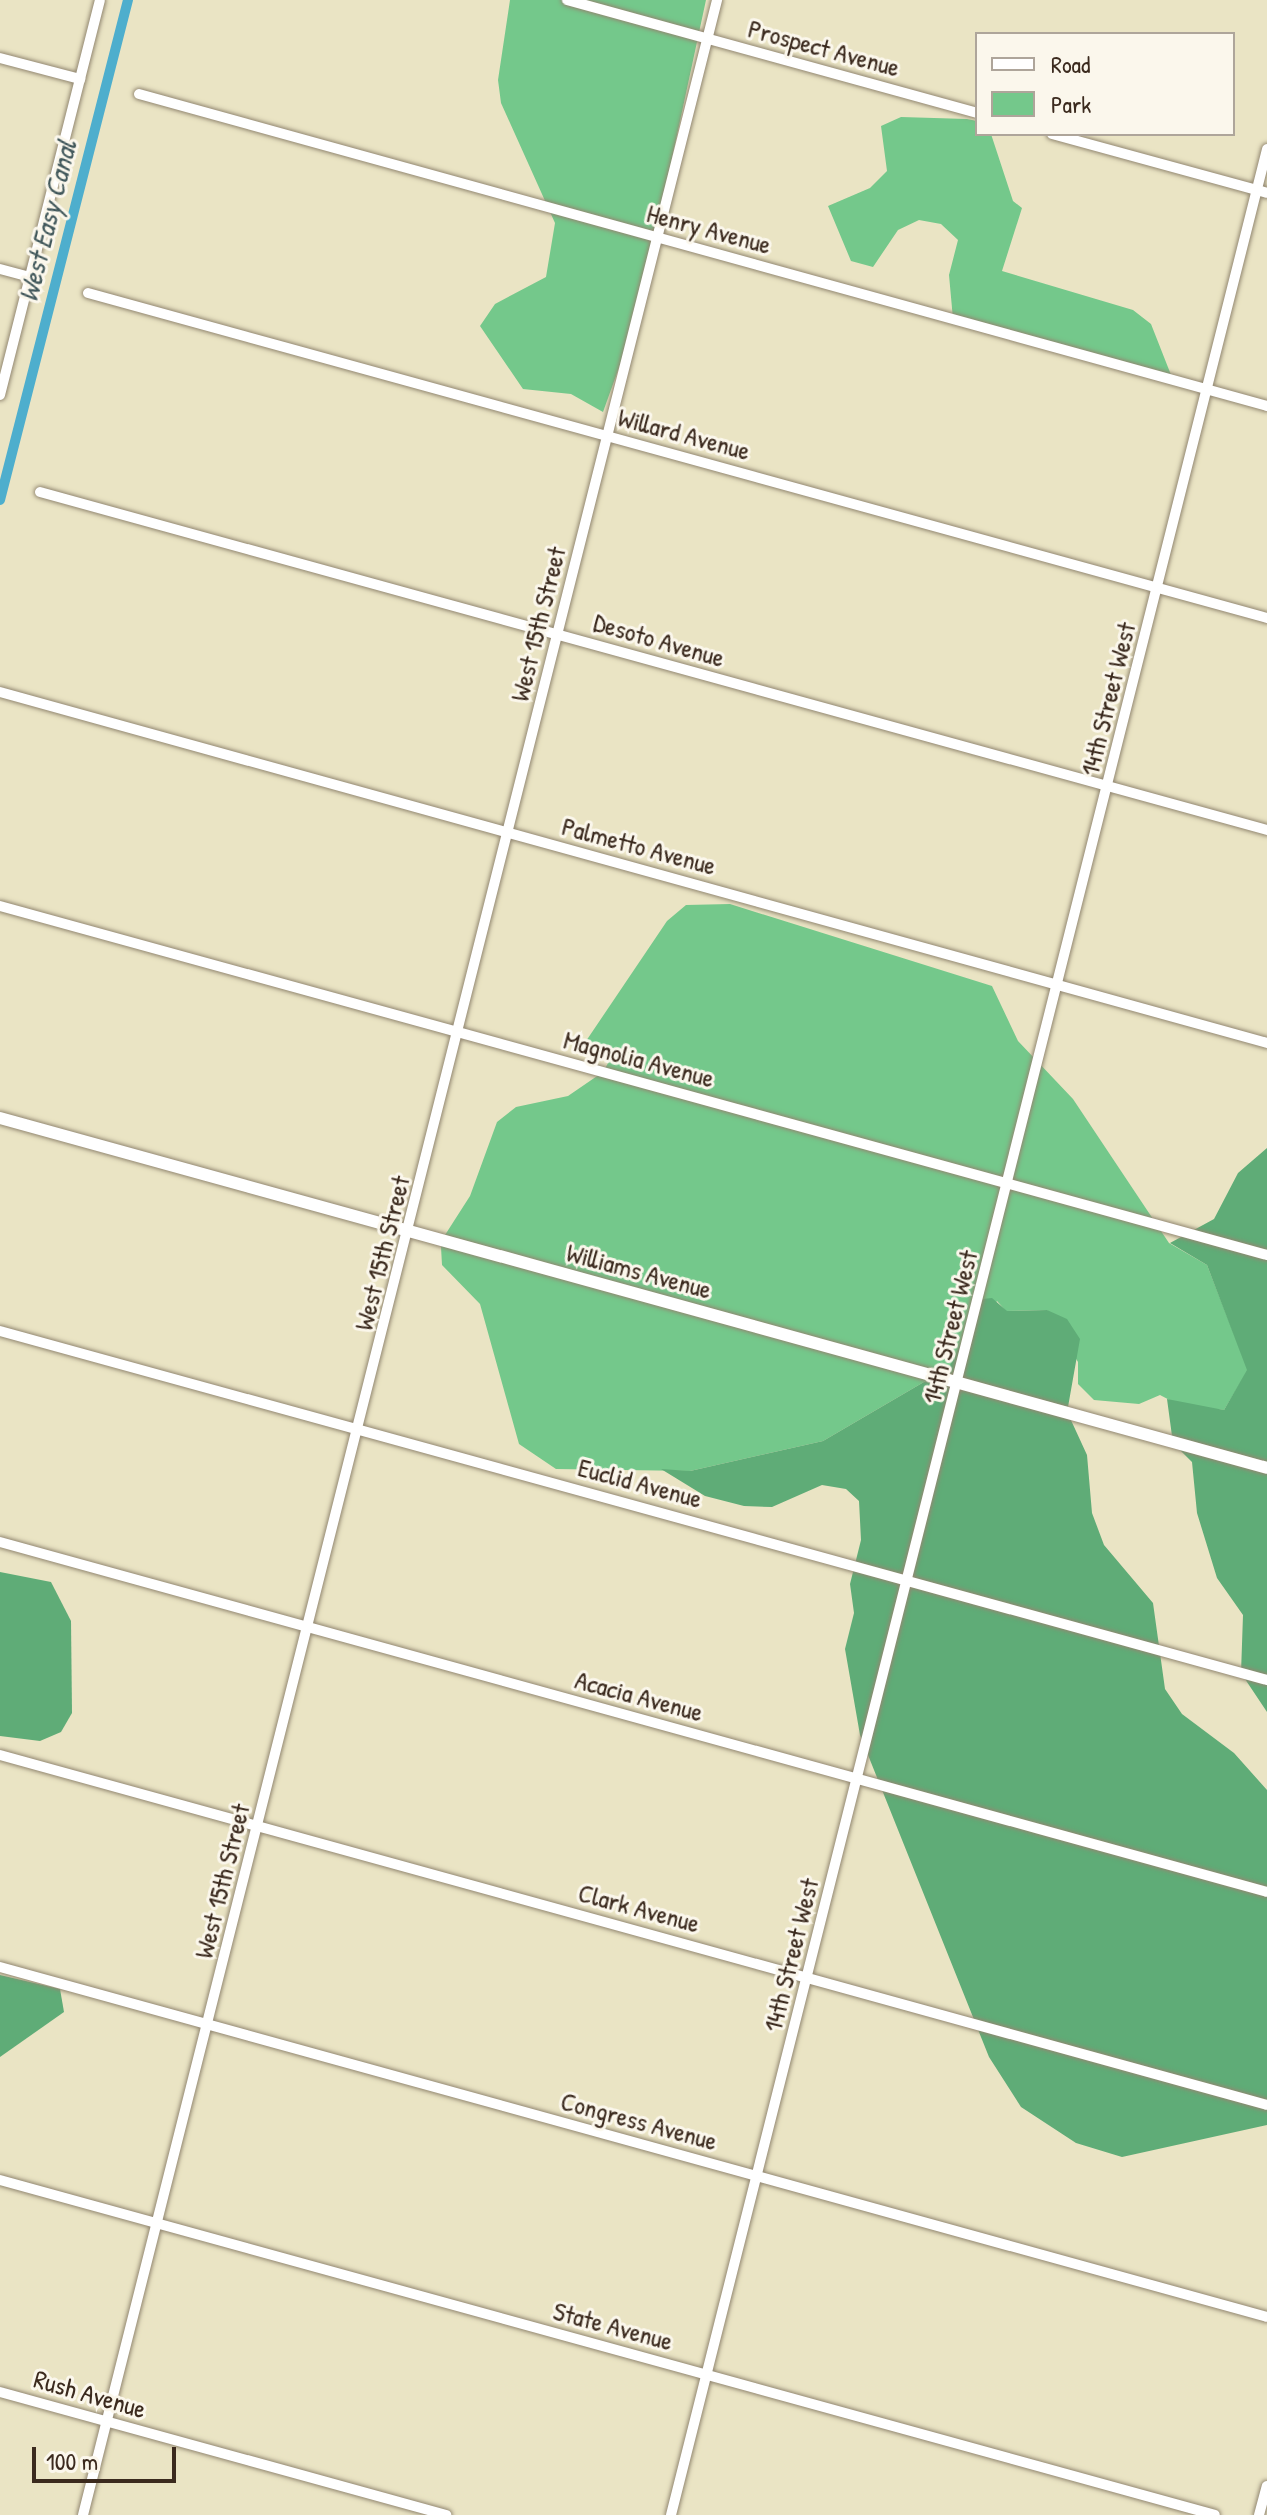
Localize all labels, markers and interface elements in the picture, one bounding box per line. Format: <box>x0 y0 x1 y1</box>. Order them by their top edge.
street label: Prospect Avenue <box>745 13 903 83</box>
legend <box>975 32 1235 136</box>
text: Road <box>1051 48 1090 80</box>
text: Park <box>1051 88 1091 120</box>
water label: West Easy Canal <box>11 137 83 305</box>
street label: Henry Avenue <box>644 197 774 261</box>
street label: Willard Avenue <box>615 401 753 467</box>
street label: West 15th Street <box>504 544 572 704</box>
street label: Desoto Avenue <box>590 606 728 674</box>
street label: 14th Street West <box>1074 619 1142 779</box>
street label: Palmetto Avenue <box>559 810 719 882</box>
street label: Magnolia Avenue <box>560 1024 718 1094</box>
street label: West 15th Street <box>348 1173 416 1333</box>
street label: Williams Avenue <box>563 1237 715 1305</box>
street label: 14th Street West <box>916 1247 984 1407</box>
street label: Euclid Avenue <box>575 1452 705 1514</box>
street label: Acacia Avenue <box>572 1664 706 1728</box>
street label: West 15th Street <box>188 1801 256 1961</box>
street label: 14th Street West <box>757 1875 825 2035</box>
street label: Clark Avenue <box>575 1877 703 1939</box>
street label: Congress Avenue <box>558 2085 720 2157</box>
street label: State Avenue <box>550 2295 676 2357</box>
street label: Rush Avenue <box>30 2363 150 2425</box>
scale bar <box>36 2431 180 2481</box>
text: 100 m <box>46 2445 98 2477</box>

